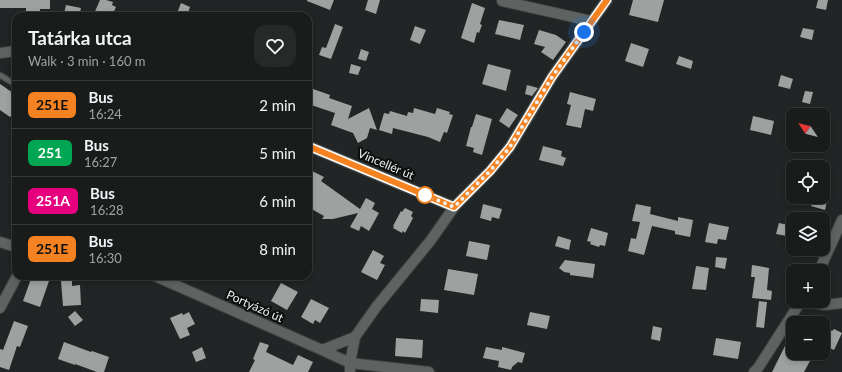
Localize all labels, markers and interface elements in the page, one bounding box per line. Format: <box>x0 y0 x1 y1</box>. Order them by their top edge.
your location <box>574 22 594 42</box>
button: heart <box>254 25 296 67</box>
text: Tatárka utca <box>28 26 132 49</box>
text: Walk · 3 min · 160 m <box>28 53 146 69</box>
text: Bus <box>88 88 113 106</box>
text: 251E <box>36 96 68 113</box>
text: 2 min <box>259 96 296 114</box>
text: 16:24 <box>88 106 122 122</box>
north arrow <box>786 108 830 152</box>
map controls <box>786 108 830 360</box>
text: Bus <box>84 136 109 154</box>
text: 251 <box>38 144 62 161</box>
text: 5 min <box>259 144 296 162</box>
street label: Vincellér út <box>356 145 417 183</box>
text: 16:27 <box>84 154 117 170</box>
button: locate <box>786 160 830 204</box>
text: Bus <box>90 184 115 202</box>
unlabelled marker <box>416 186 434 204</box>
text: 251A <box>36 192 70 209</box>
text: 6 min <box>259 192 296 210</box>
text: 16:28 <box>90 202 124 218</box>
button: layers <box>786 212 830 256</box>
text: Bus <box>88 232 113 250</box>
text: 251E <box>36 240 68 257</box>
text: 8 min <box>259 240 296 258</box>
text: 16:30 <box>88 250 122 266</box>
button: + <box>786 264 830 308</box>
street label: Portyázó út <box>224 287 286 325</box>
button: − <box>786 316 830 360</box>

